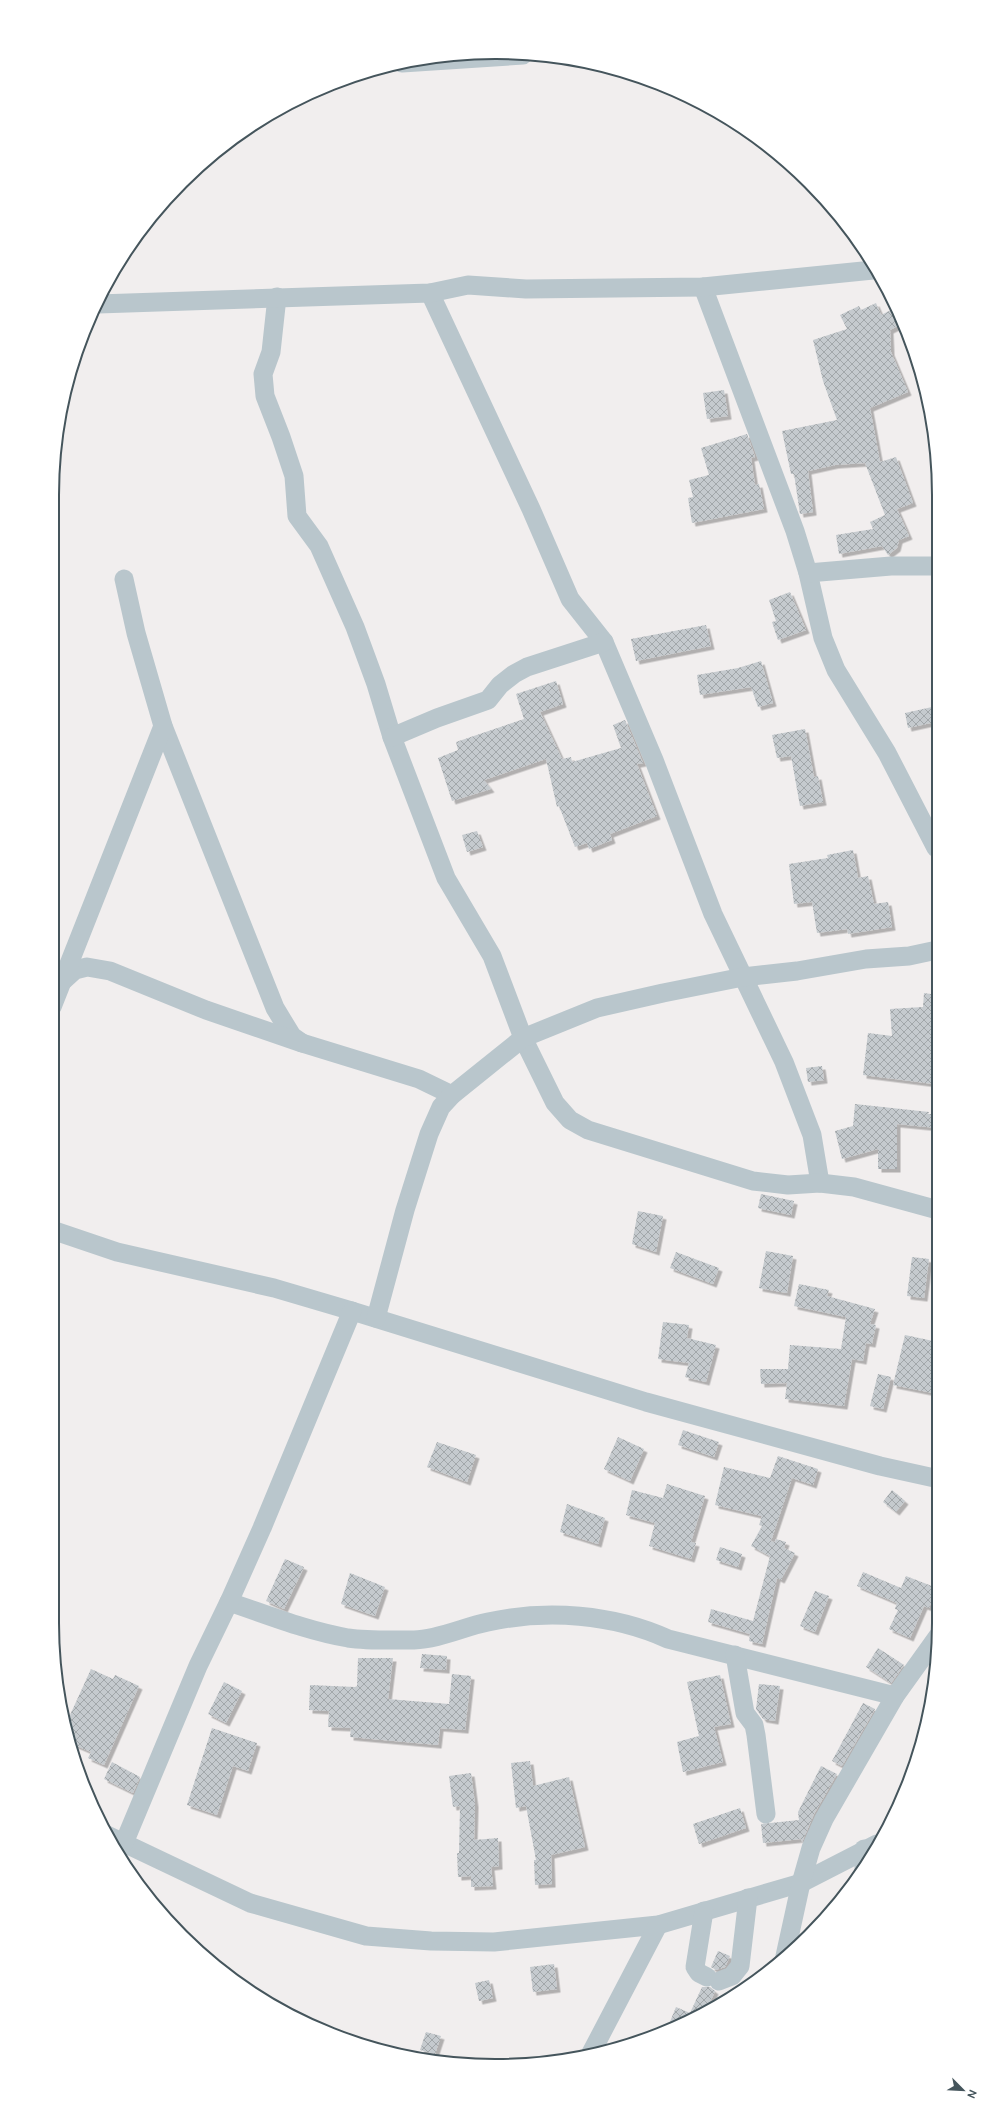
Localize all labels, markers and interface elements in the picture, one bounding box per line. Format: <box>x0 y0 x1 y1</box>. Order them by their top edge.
north arrow <box>943 2070 983 2110</box>
text: N <box>965 2088 979 2100</box>

